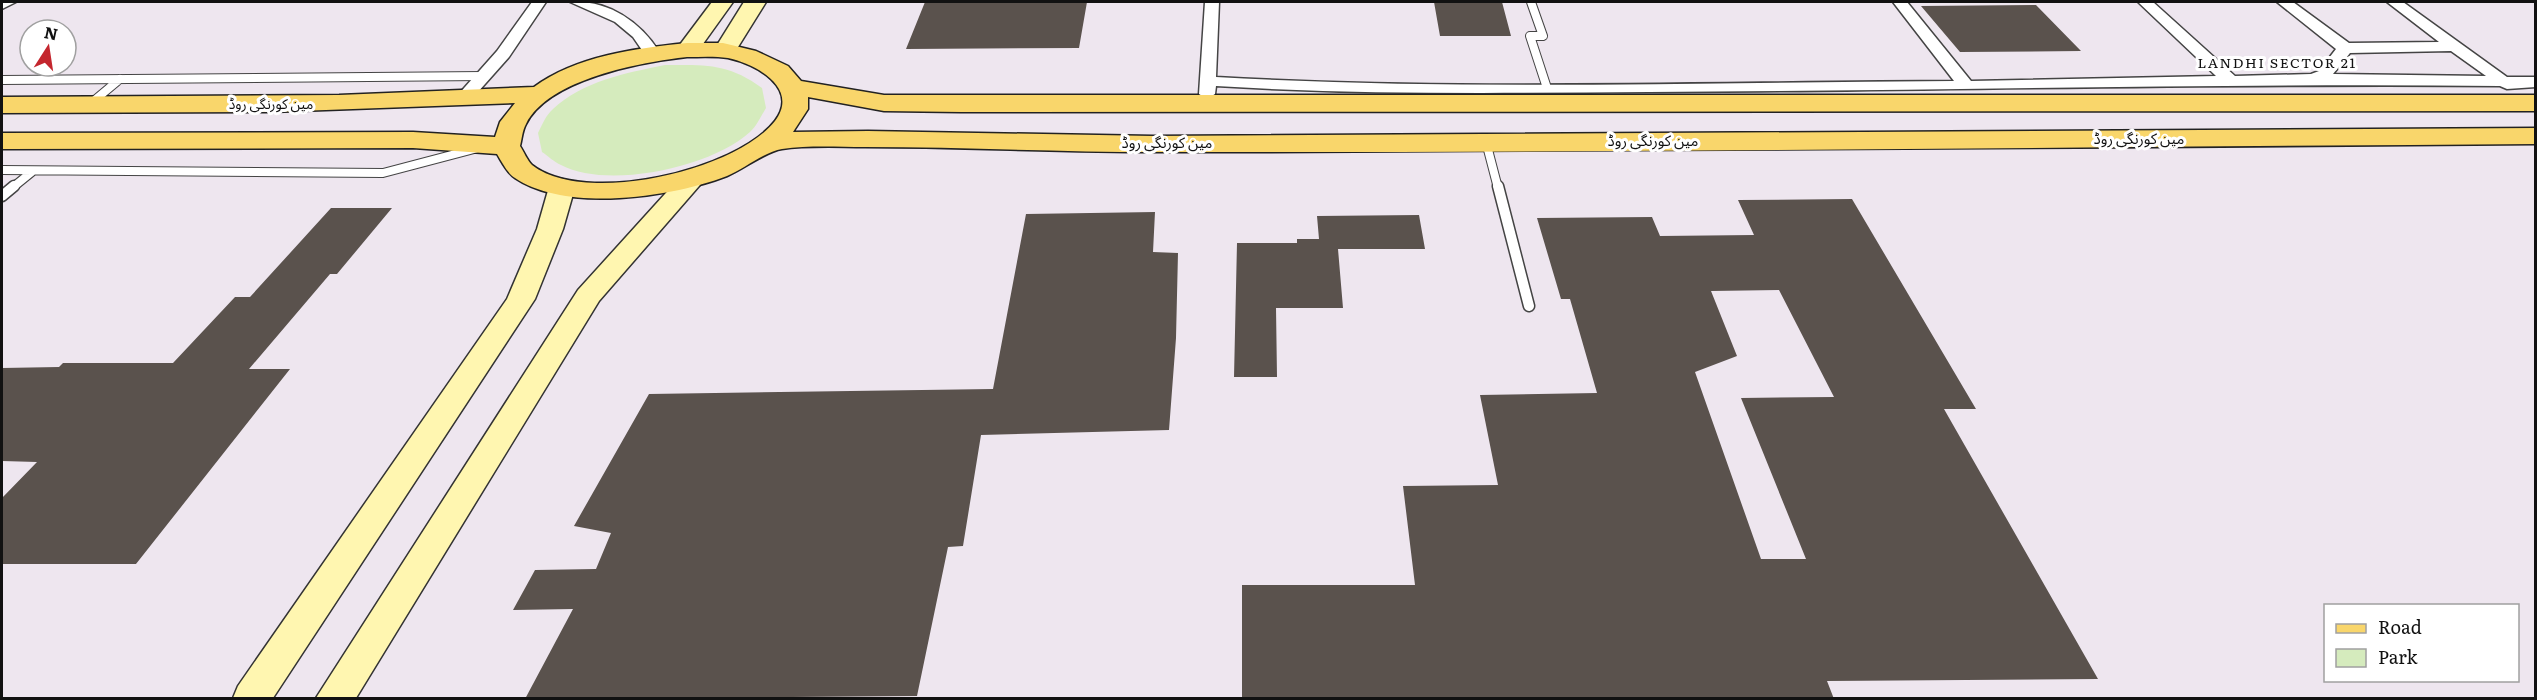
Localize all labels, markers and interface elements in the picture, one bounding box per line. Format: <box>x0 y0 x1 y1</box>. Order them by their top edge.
north arrow <box>18 18 78 78</box>
text: N <box>42 19 60 45</box>
district label: LANDHI SECTOR 21 <box>2197 52 2357 72</box>
street label: مین کورنگی روڈ <box>229 93 313 113</box>
street label: مین کورنگی روڈ <box>2094 126 2184 149</box>
street label: مین کورنگی روڈ <box>1608 128 1698 151</box>
street label: مین کورنگی روڈ <box>1122 130 1212 153</box>
legend <box>2324 604 2519 682</box>
text: Road <box>2378 613 2422 640</box>
text: Park <box>2378 643 2419 670</box>

